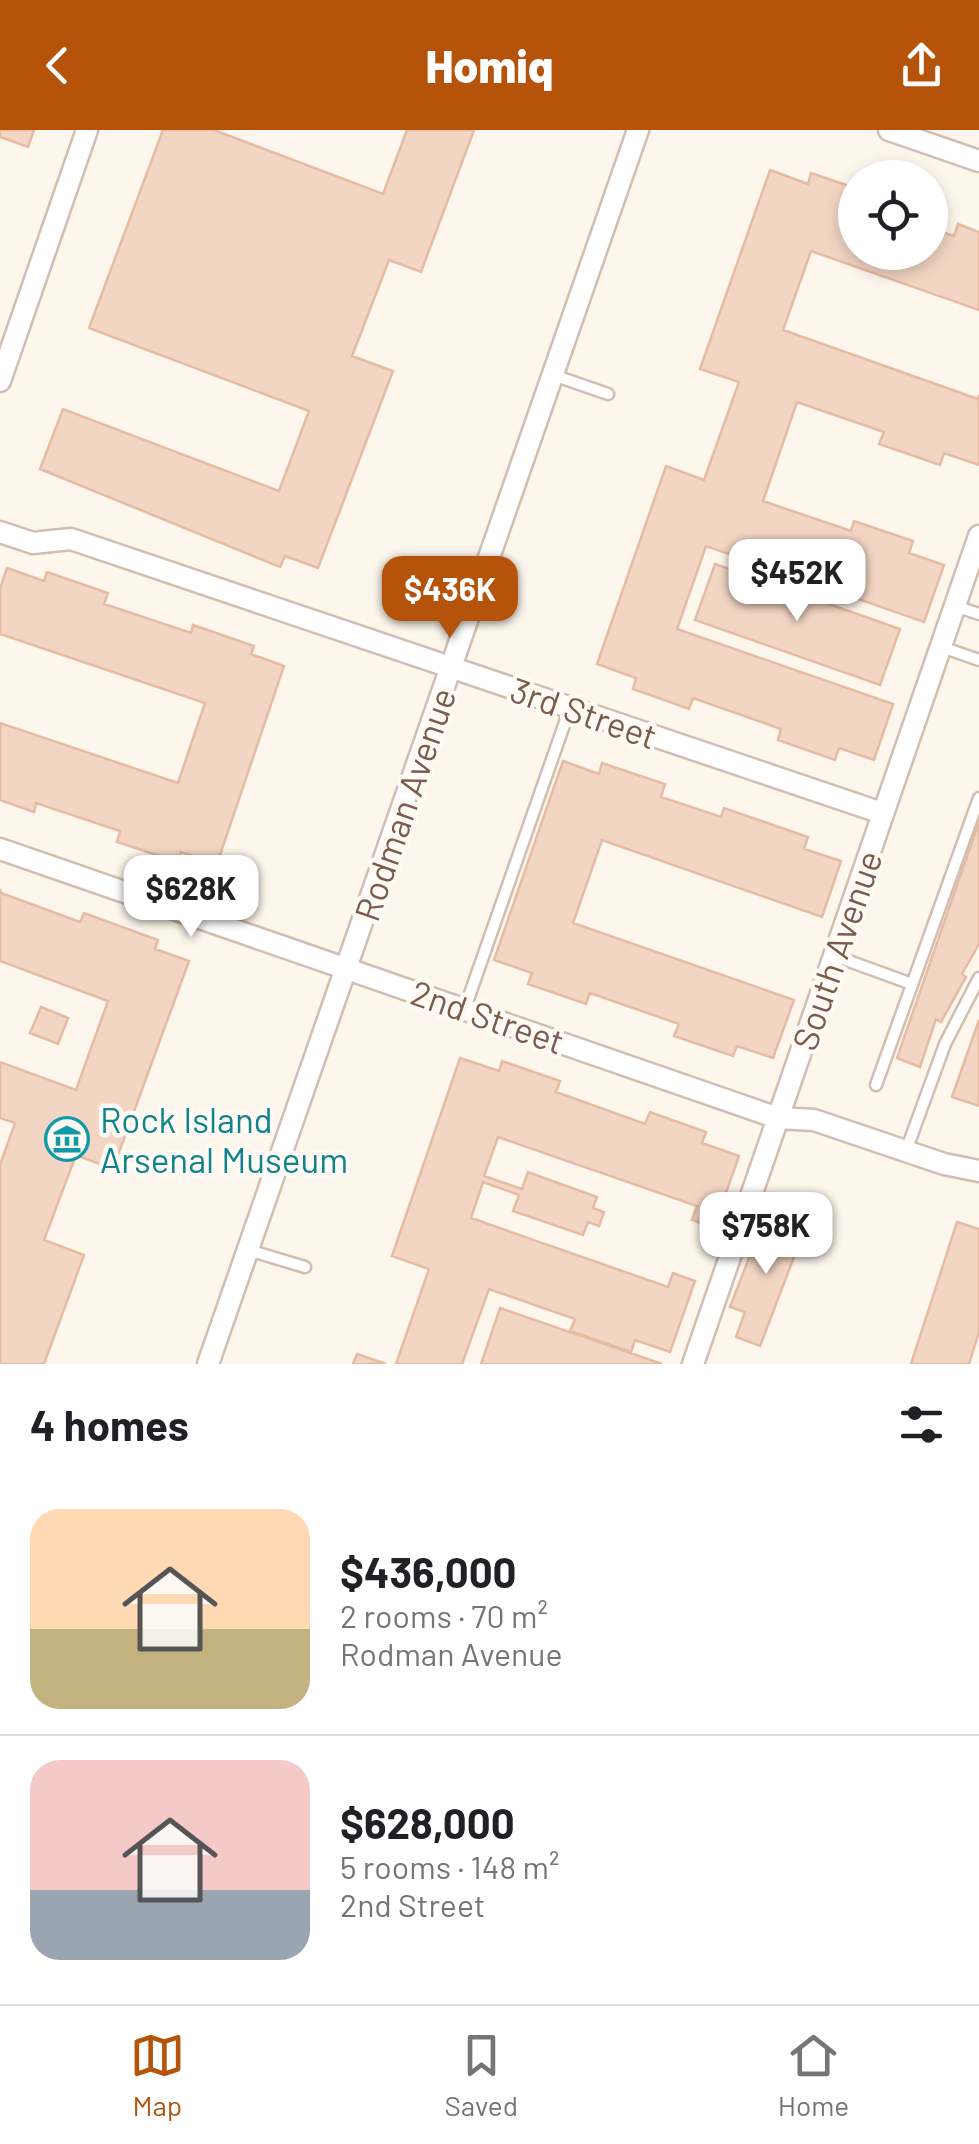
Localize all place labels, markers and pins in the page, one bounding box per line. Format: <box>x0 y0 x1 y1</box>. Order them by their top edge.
pin: $452K <box>727 539 867 624</box>
pin: $436K <box>380 556 520 641</box>
pin: $628K <box>121 855 261 940</box>
place label: Rock Island Arsenal Museum <box>100 1098 348 1180</box>
museum icon: Rock Island Arsenal Museum <box>44 1116 90 1162</box>
pin: $758K <box>696 1192 836 1277</box>

